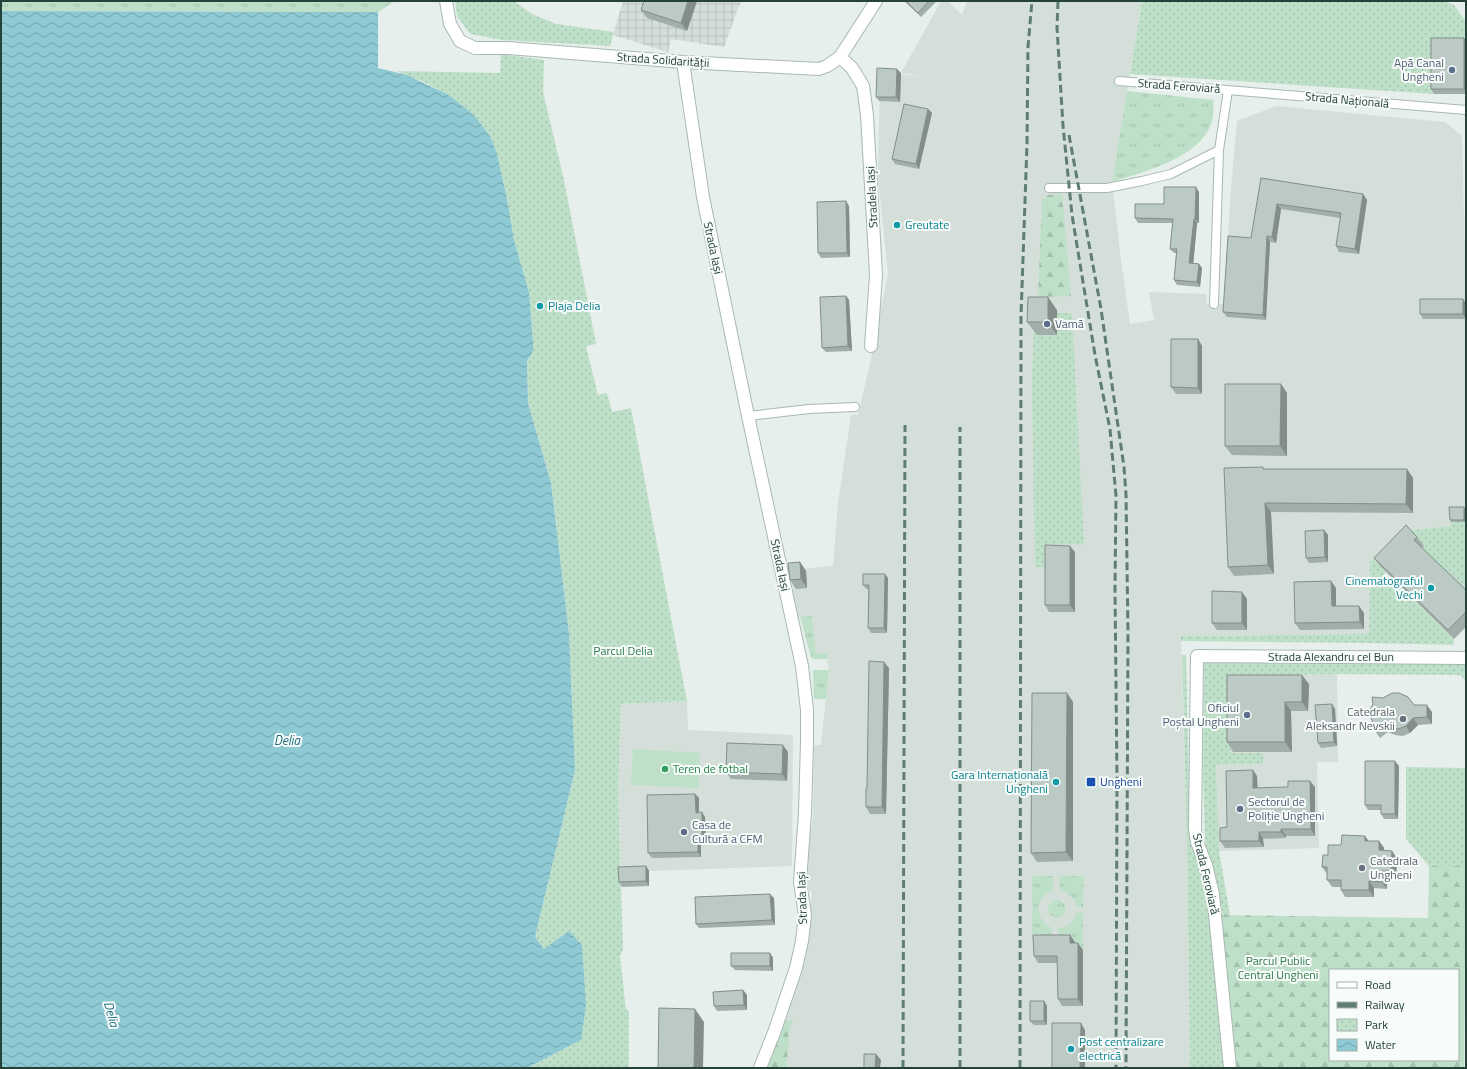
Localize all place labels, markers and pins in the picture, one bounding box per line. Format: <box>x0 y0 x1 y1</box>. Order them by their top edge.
place label: Apă Canal Ungheni <box>1394 53 1444 86</box>
marker: Apă Canal Ungheni <box>1447 65 1457 75</box>
place label: Greutate <box>905 215 949 234</box>
marker: Greutate <box>892 220 902 230</box>
place label: Plaja Delia <box>548 296 600 315</box>
marker: Plaja Delia <box>535 301 545 311</box>
place label: Vamă <box>1055 314 1084 333</box>
marker: Vamă <box>1042 319 1052 329</box>
place label: Cinematograful Vechi <box>1345 571 1423 604</box>
marker: Cinematograful Vechi <box>1426 583 1436 593</box>
place label: Oficiul Poștal Ungheni <box>1162 698 1239 731</box>
place label: Catedrala Aleksandr Nevskii <box>1306 702 1395 735</box>
marker: Oficiul Poștal Ungheni <box>1242 710 1252 720</box>
marker: Catedrala Aleksandr Nevskii <box>1398 714 1408 724</box>
place label: Teren de fotbal <box>673 759 748 778</box>
marker: Teren de fotbal <box>660 764 670 774</box>
place label: Gara Internațională Ungheni <box>951 765 1048 798</box>
place label: Ungheni <box>1100 772 1142 791</box>
marker: Ungheni <box>1085 776 1097 788</box>
marker: Gara Internațională Ungheni <box>1051 777 1061 787</box>
place label: Sectorul de Poliție Ungheni <box>1248 792 1324 825</box>
marker: Sectorul de Poliție Ungheni <box>1235 804 1245 814</box>
place label: Casa de Cultură a CFM <box>692 815 763 848</box>
marker: Casa de Cultură a CFM <box>679 827 689 837</box>
place label: Catedrala Ungheni <box>1370 851 1418 884</box>
marker: Catedrala Ungheni <box>1357 863 1367 873</box>
place label: Post centralizare electrică <box>1079 1032 1164 1065</box>
marker: Post centralizare electrică <box>1066 1044 1076 1054</box>

